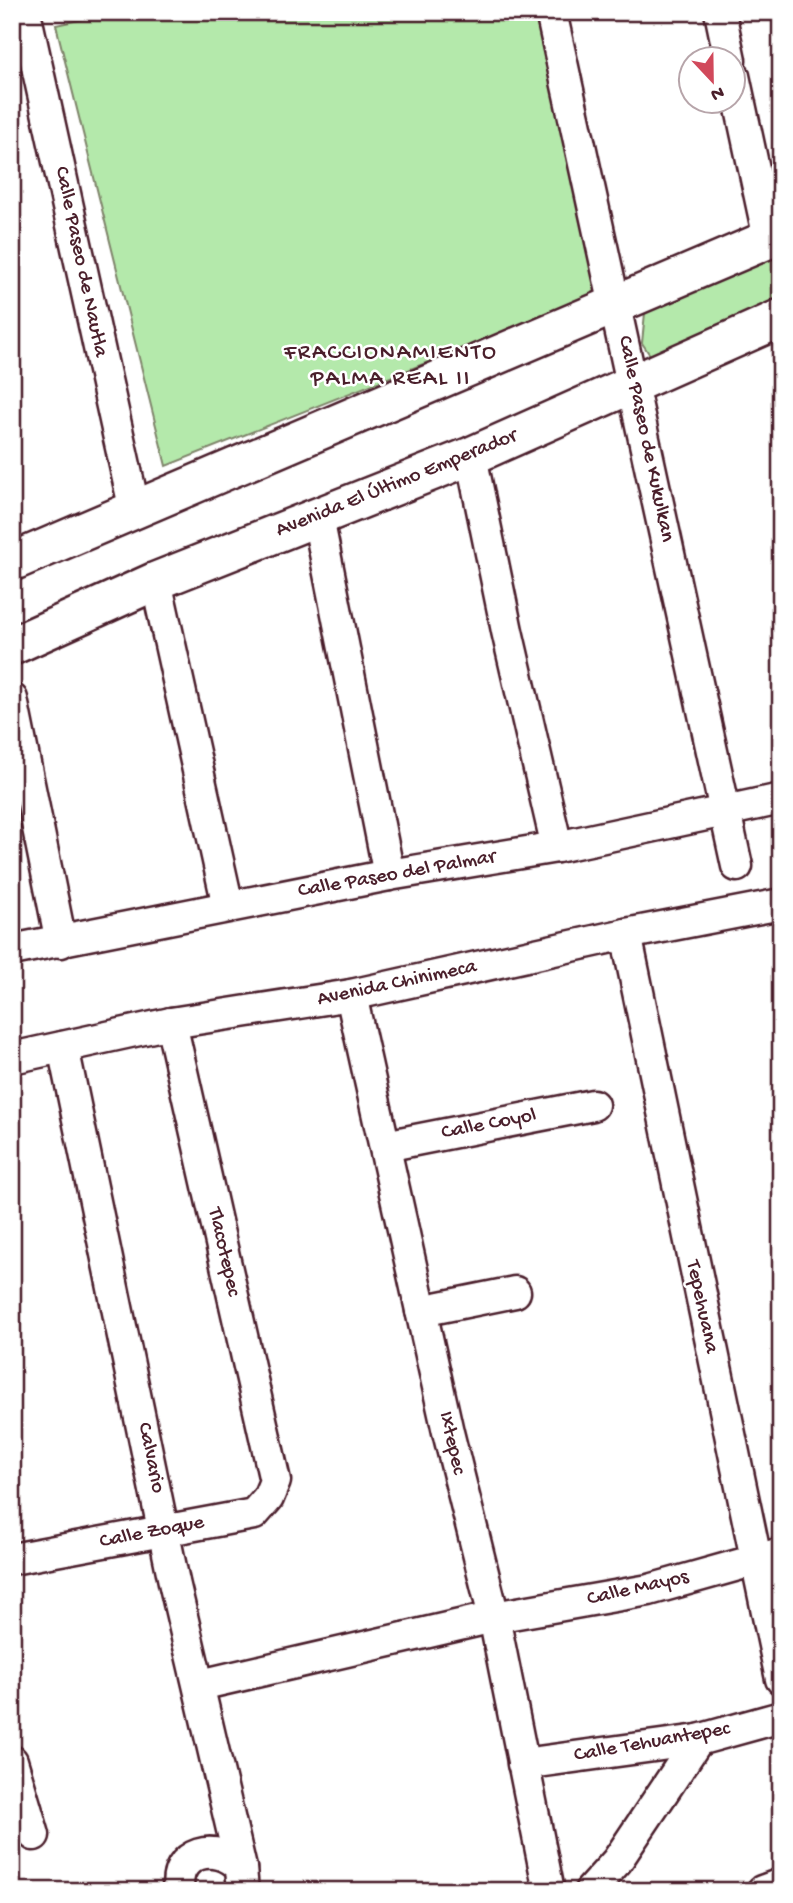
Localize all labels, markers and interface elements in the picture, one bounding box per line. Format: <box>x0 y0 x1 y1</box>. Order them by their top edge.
north arrow <box>678 46 748 116</box>
text: N <box>707 80 727 106</box>
street label: Calle Paseo de Nautla <box>48 165 113 361</box>
street label: Calle Paseo de Kukulkan <box>611 334 679 544</box>
district label: FRACCIONAMIENTO PALMA REAL II <box>283 340 498 393</box>
street label: Avenida El Último Emperador <box>273 423 523 544</box>
street label: Calle Paseo del Palmar <box>296 845 499 905</box>
street label: Avenida Chinimeca <box>315 955 480 1013</box>
street label: Calle Coyol <box>439 1104 539 1146</box>
street label: Tlacotepec <box>200 1204 246 1300</box>
street label: Tepehuana <box>679 1257 723 1357</box>
street label: Ixtepec <box>432 1409 471 1478</box>
street label: Calvario <box>130 1420 170 1496</box>
street label: Calle Zoque <box>98 1510 207 1555</box>
street label: Calle Mayos <box>585 1565 692 1613</box>
street label: Calle Tehuantepec <box>572 1717 733 1769</box>

